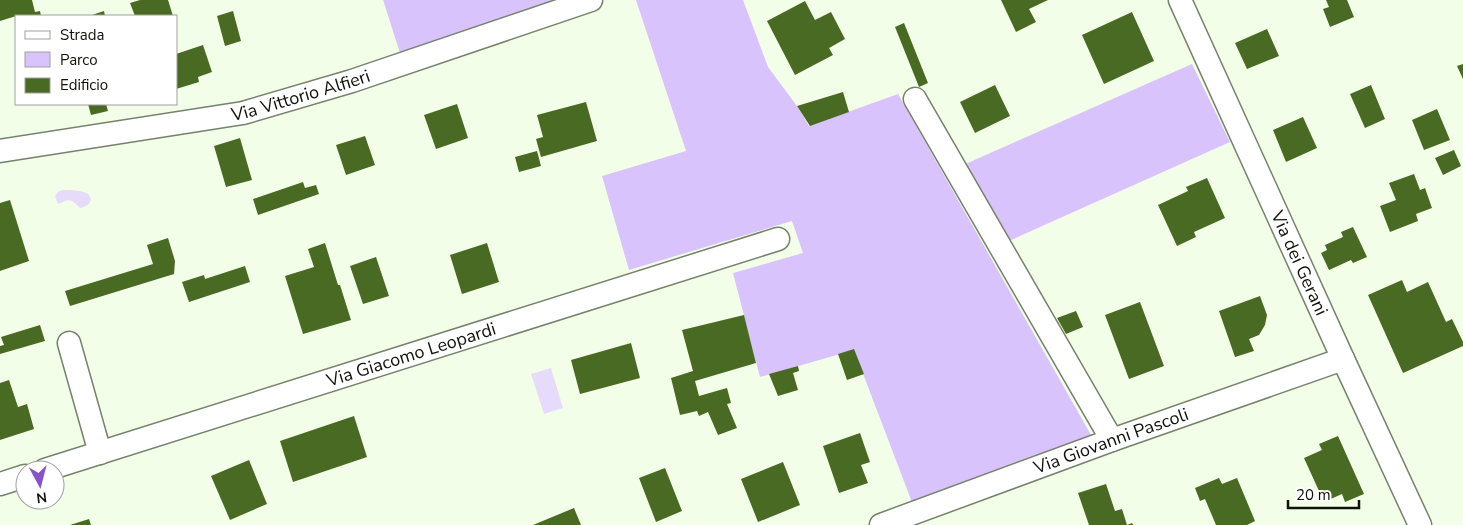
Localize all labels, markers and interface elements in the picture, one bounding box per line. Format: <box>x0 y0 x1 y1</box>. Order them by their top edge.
legend <box>15 15 178 105</box>
text: Strada <box>60 25 104 45</box>
text: Parco <box>60 50 98 70</box>
street label: Via Vittorio Alfieri <box>229 64 373 127</box>
text: Edificio <box>60 75 108 95</box>
street label: Via dei Gerani <box>1265 206 1334 319</box>
street label: Via Giacomo Leopardi <box>323 317 499 393</box>
street label: Via Giovanni Pascoli <box>1029 402 1192 480</box>
north arrow <box>15 460 65 510</box>
scale bar <box>1288 478 1359 510</box>
text: 20 m <box>1296 485 1331 505</box>
text: N <box>35 487 48 507</box>

